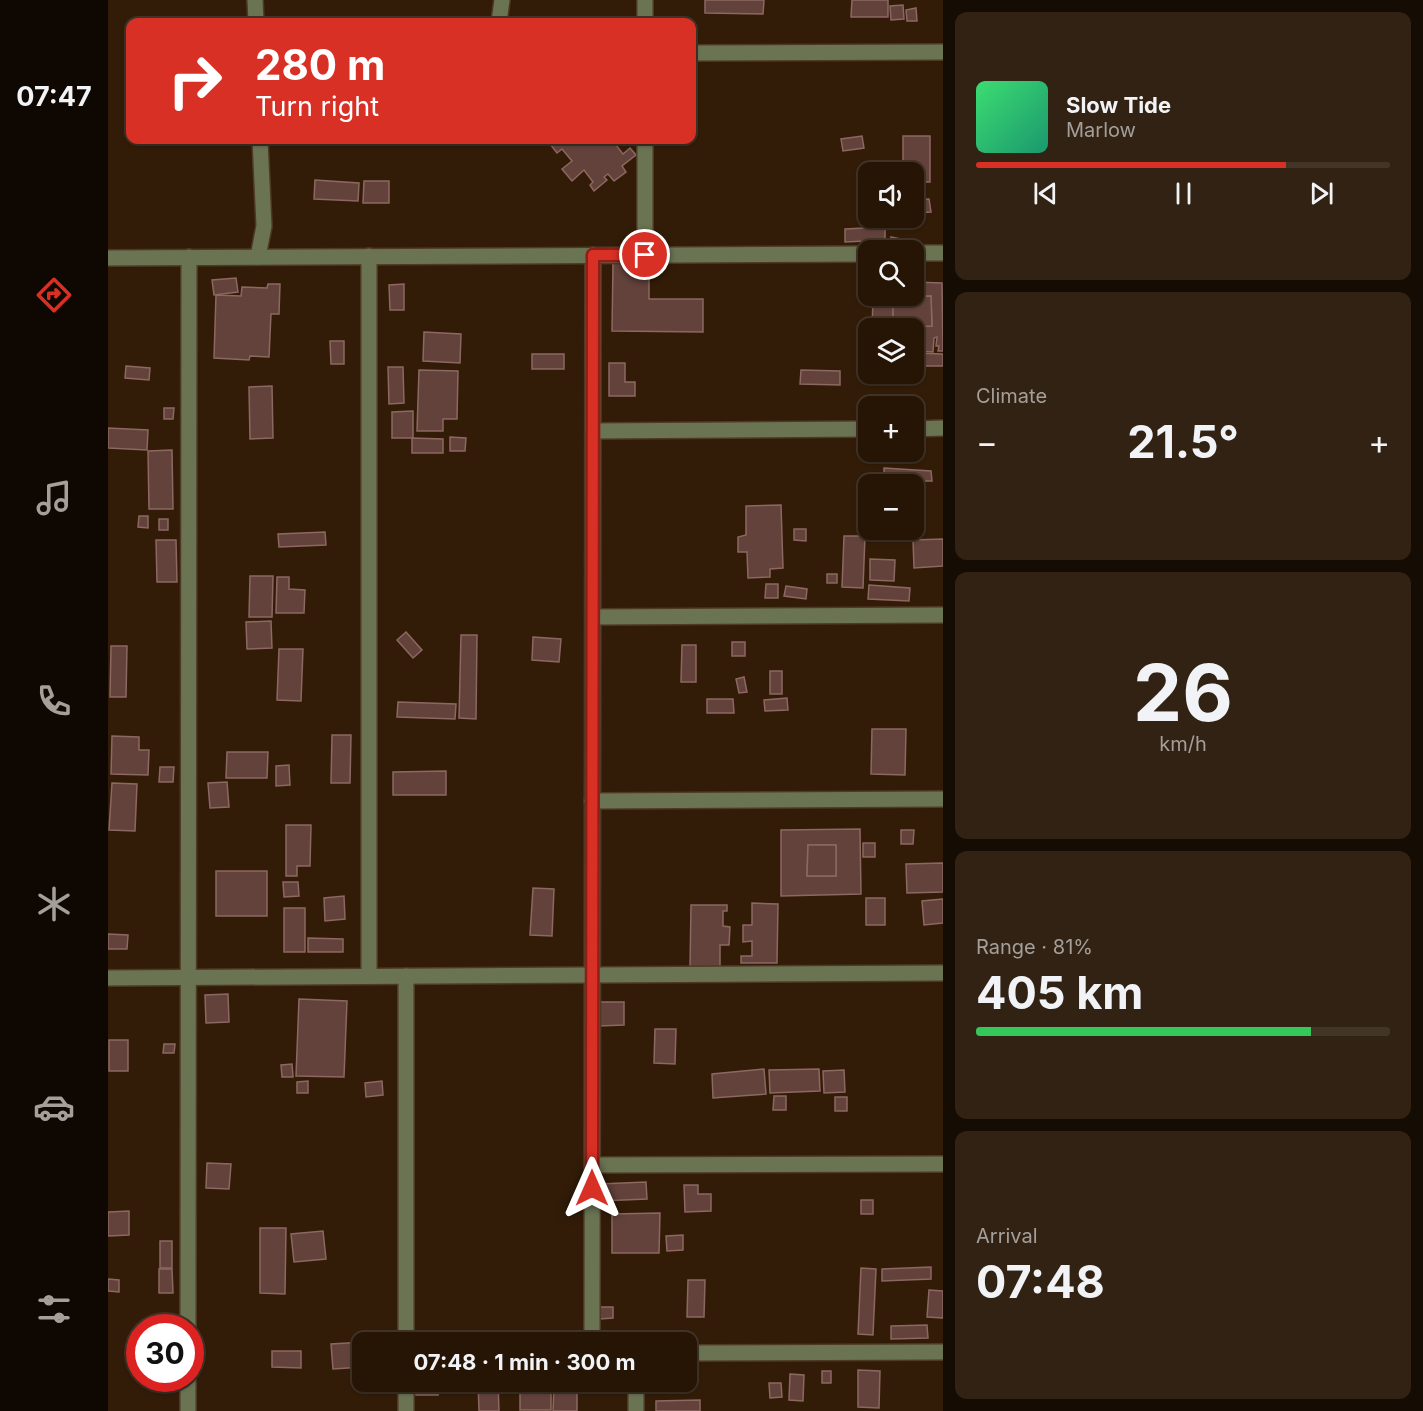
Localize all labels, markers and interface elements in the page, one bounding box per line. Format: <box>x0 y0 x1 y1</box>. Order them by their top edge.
text: 280 m <box>255 39 385 90</box>
icon: right <box>156 42 234 120</box>
text: 07:47 <box>16 80 92 113</box>
text: Turn right <box>255 90 379 123</box>
text: Slow Tide <box>1066 92 1171 118</box>
text: Marlow <box>1066 118 1136 142</box>
map controls <box>858 162 924 540</box>
button: sound <box>858 162 924 228</box>
icon: previous <box>1029 177 1062 210</box>
icon: pause <box>1167 177 1200 210</box>
icon: next <box>1305 177 1338 210</box>
pin <box>619 229 670 280</box>
icon: arrive <box>628 238 661 271</box>
button: search <box>858 240 924 306</box>
icon: directions <box>33 274 75 316</box>
button: layers <box>858 318 924 384</box>
text: Climate <box>976 384 1047 408</box>
button: + <box>858 396 924 462</box>
text: 21.5° <box>1127 414 1239 469</box>
text: − <box>976 422 998 462</box>
text: + <box>1368 422 1390 462</box>
button: − <box>858 474 924 540</box>
icon: music <box>33 477 75 519</box>
text: 26 <box>1133 645 1233 740</box>
icon: phone <box>33 680 75 722</box>
text: km/h <box>1159 732 1207 756</box>
icon: climate <box>33 883 75 925</box>
text: Range · 81% <box>976 935 1093 959</box>
text: 405 km <box>976 965 1143 1020</box>
icon: car <box>33 1086 75 1128</box>
position arrow <box>560 1156 624 1220</box>
text: Arrival <box>976 1224 1038 1248</box>
text: 07:48 <box>976 1254 1105 1309</box>
icon: filters <box>33 1288 75 1330</box>
speed limit sign: 30 <box>126 1314 204 1392</box>
text: 07:48 · 1 min · 300 m <box>413 1349 636 1375</box>

